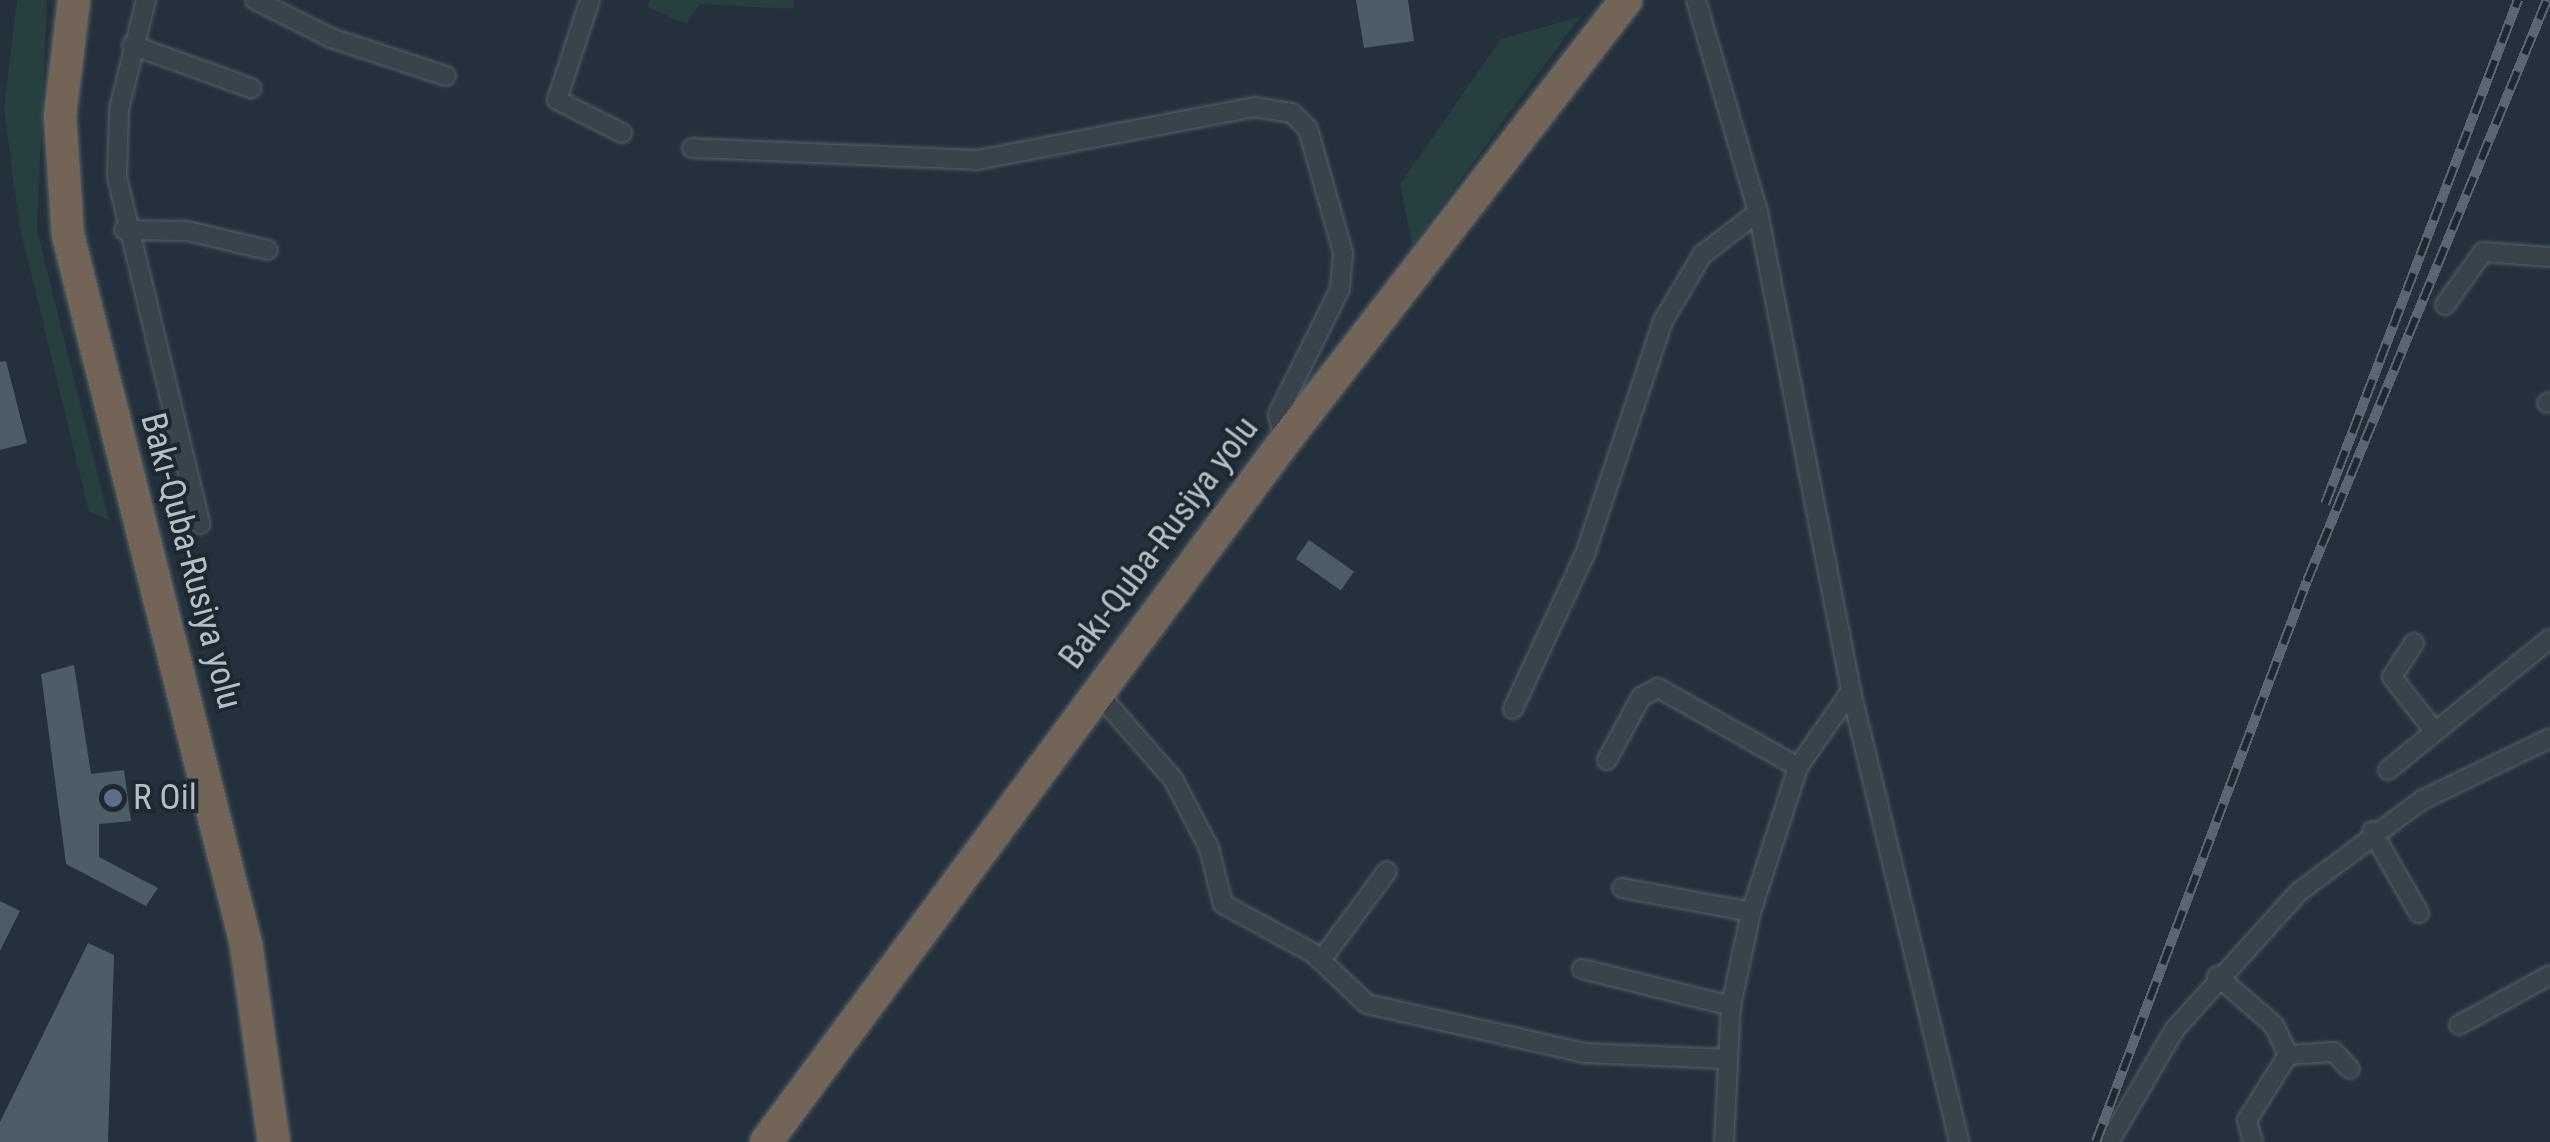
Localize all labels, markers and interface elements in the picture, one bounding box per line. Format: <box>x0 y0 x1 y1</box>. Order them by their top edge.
street label: Bakı-Quba-Rusiya yolu <box>131 408 251 714</box>
street label: Bakı-Quba-Rusiya yolu <box>1051 409 1267 677</box>
place label: R Oil <box>133 777 197 819</box>
marker: R Oil <box>102 787 124 809</box>

